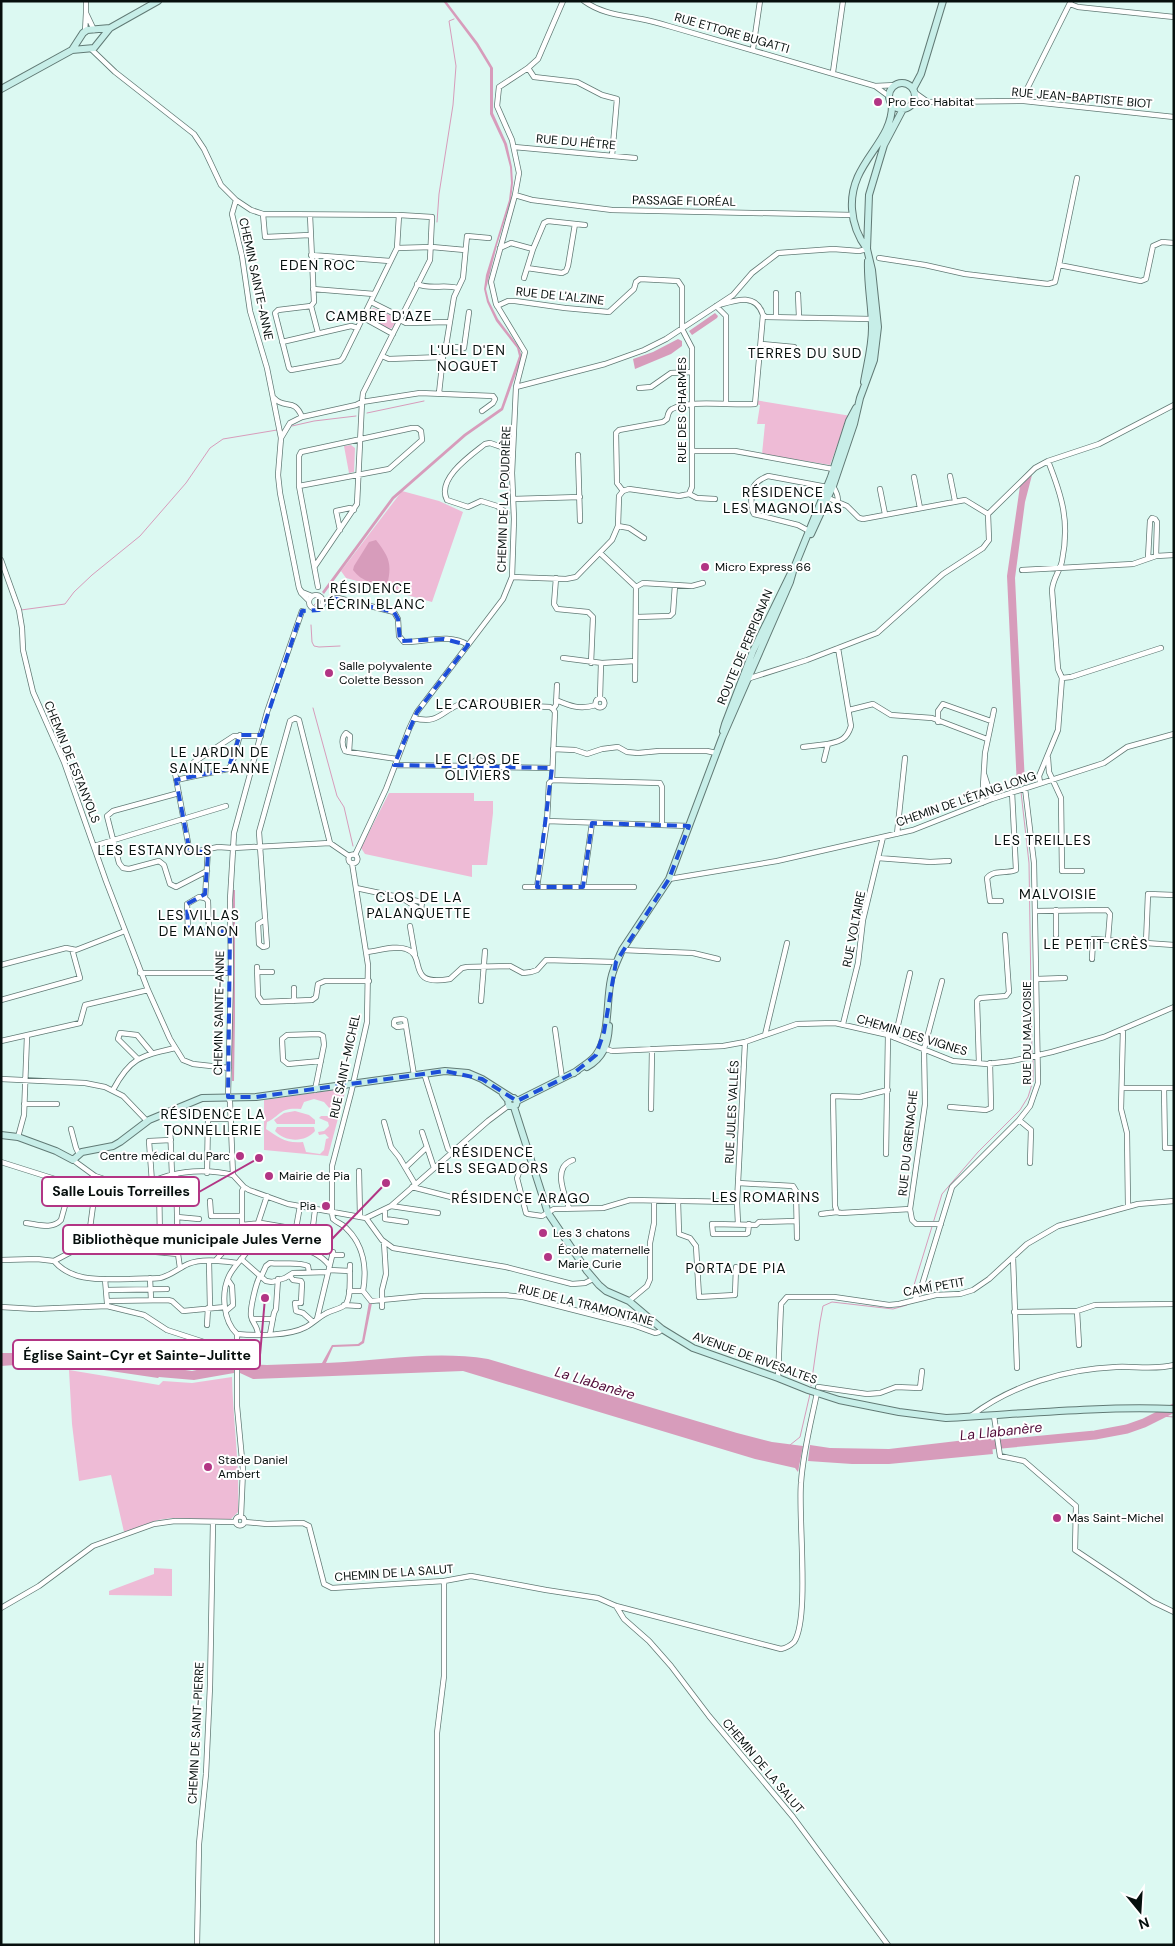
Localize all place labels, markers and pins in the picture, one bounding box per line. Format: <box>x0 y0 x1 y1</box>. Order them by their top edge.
place label: Pro Eco Habitat <box>888 94 975 110</box>
marker: Pro Eco Habitat <box>872 96 884 108</box>
place label: Micro Express 66 <box>715 559 811 575</box>
marker: Micro Express 66 <box>699 561 711 573</box>
place label: Salle polyvalente Colette Besson <box>339 658 432 688</box>
marker: Salle polyvalente Colette Besson <box>323 667 335 679</box>
place label: Centre médical du Parc <box>100 1148 230 1164</box>
marker: Centre médical du Parc <box>234 1150 246 1162</box>
place label: Mairie de Pia <box>279 1168 350 1184</box>
marker: Mairie de Pia <box>263 1170 275 1182</box>
callout: Salle Louis Torreilles <box>42 1177 199 1206</box>
place label: Pia <box>300 1198 316 1214</box>
marker: Pia <box>320 1200 332 1212</box>
callout: Bibliothèque municipale Jules Verne <box>63 1225 332 1254</box>
place label: Les 3 chatons <box>553 1225 630 1241</box>
marker: Les 3 chatons <box>537 1227 549 1239</box>
place label: École maternelle Marie Curie <box>558 1242 650 1272</box>
marker: École maternelle Marie Curie <box>542 1251 554 1263</box>
callout: Église Saint-Cyr et Sainte-Julitte <box>13 1340 260 1369</box>
place label: Stade Daniel Ambert <box>218 1452 288 1482</box>
marker: Stade Daniel Ambert <box>202 1461 214 1473</box>
place label: Mas Saint-Michel <box>1067 1510 1164 1526</box>
marker: Mas Saint-Michel <box>1051 1512 1063 1524</box>

